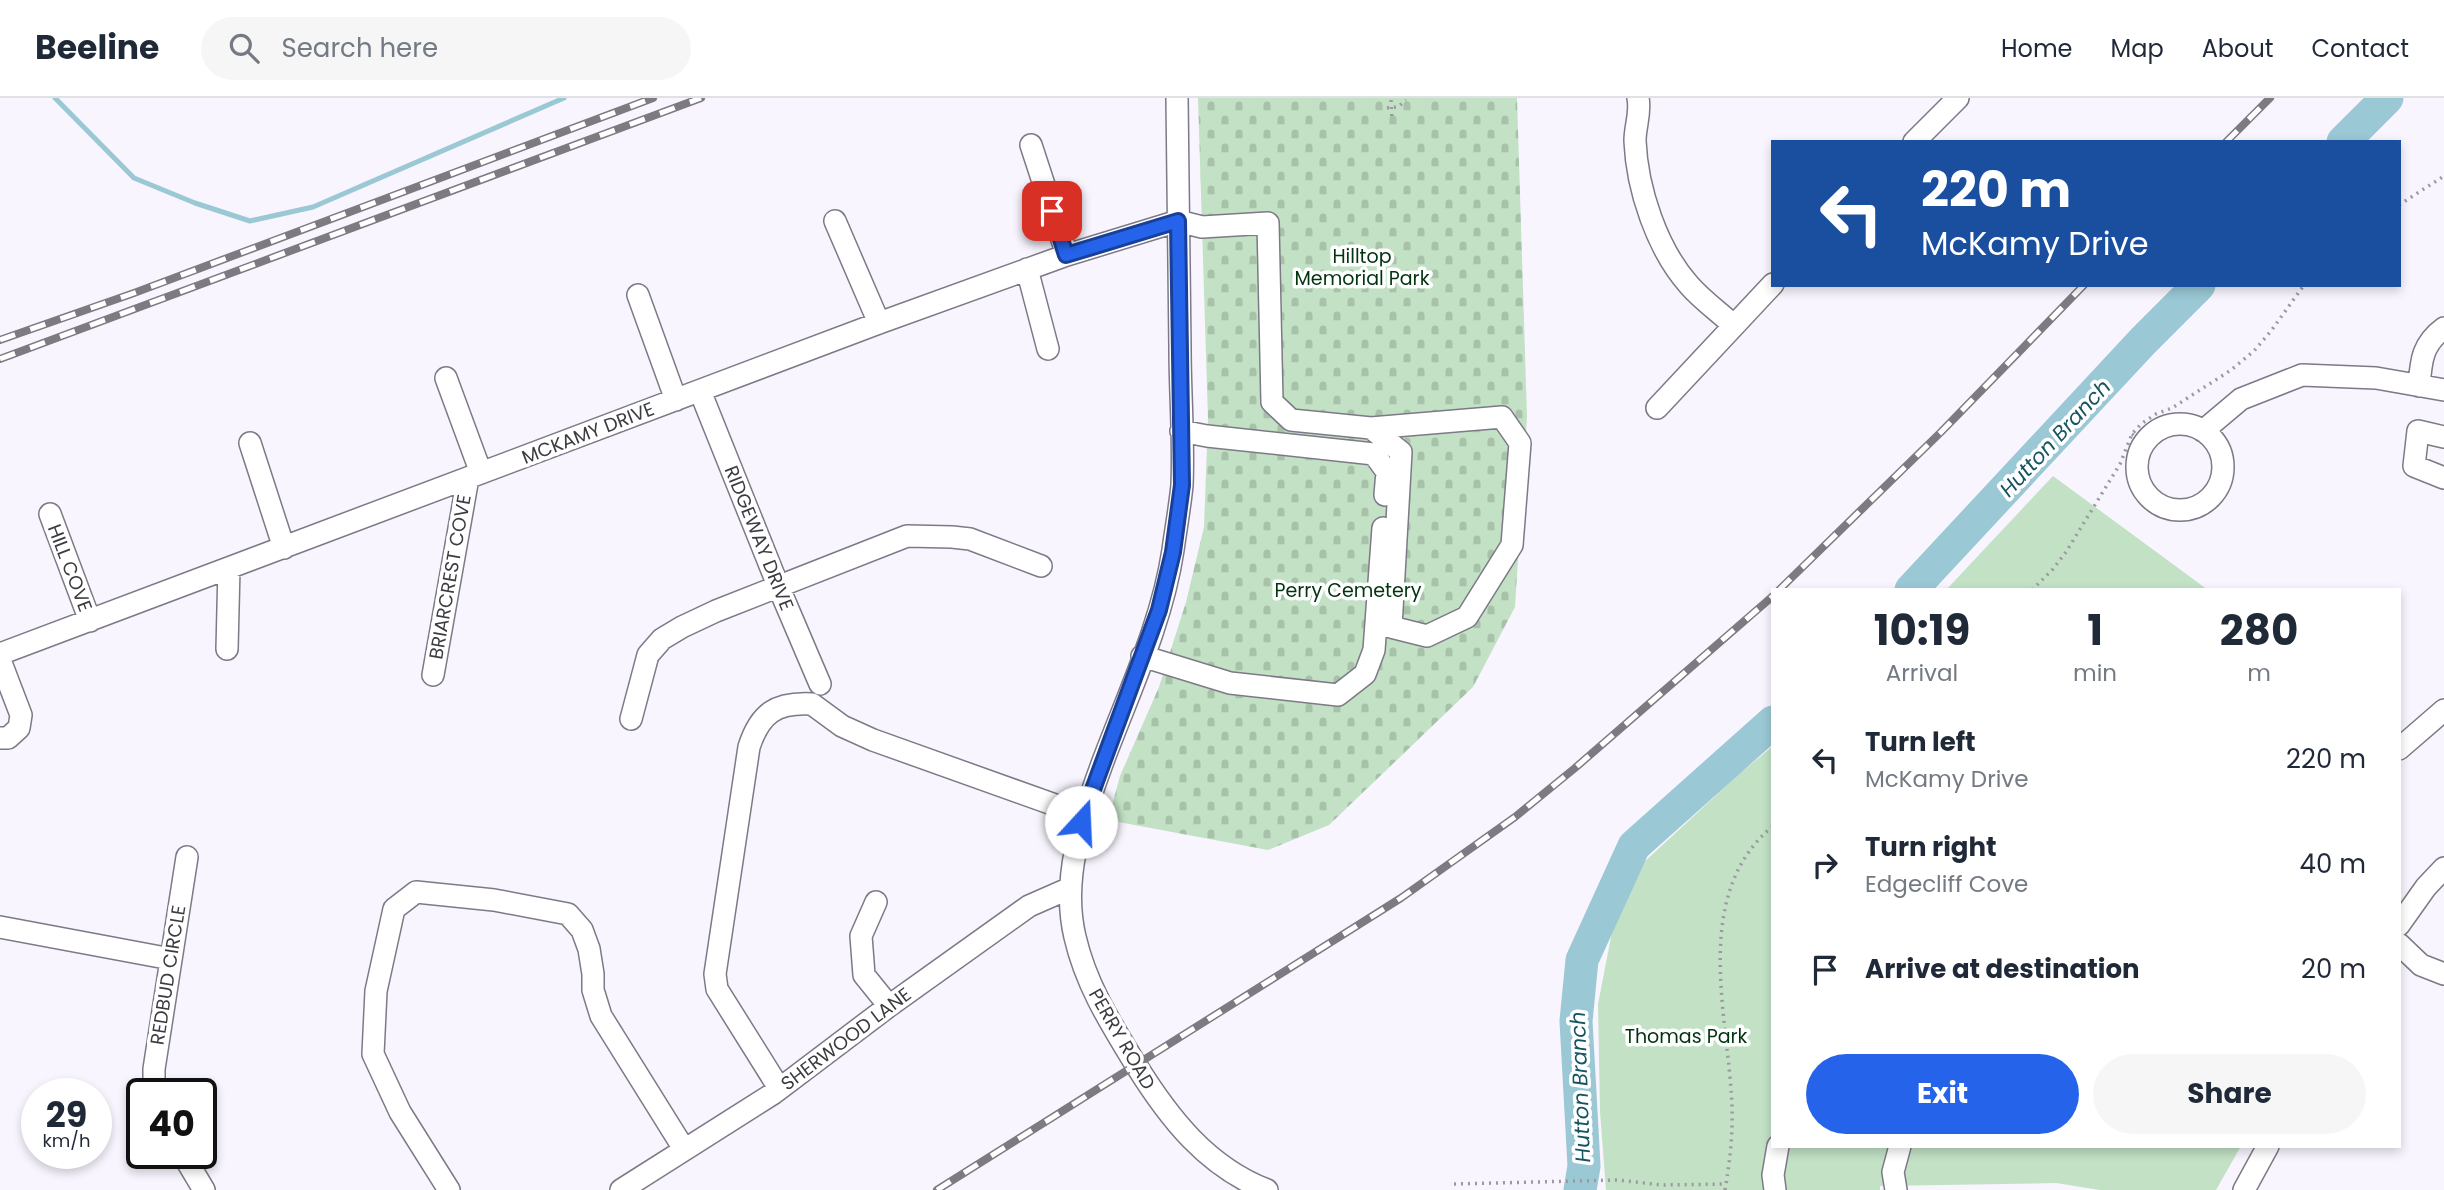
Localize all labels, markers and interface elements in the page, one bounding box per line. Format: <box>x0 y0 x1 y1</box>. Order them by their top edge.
search box <box>201 17 691 80</box>
text: Beeline <box>35 24 159 71</box>
icon: search <box>225 29 263 67</box>
text: Search here <box>281 30 438 66</box>
text: Home <box>2001 32 2073 65</box>
text: Map <box>2111 32 2164 65</box>
text: About <box>2202 32 2273 65</box>
text: Contact <box>2311 32 2409 65</box>
text: 220 m <box>1921 156 2071 224</box>
icon: left <box>1806 168 1897 259</box>
pin <box>1022 181 1082 241</box>
icon: arrive <box>1033 192 1071 230</box>
text: McKamy Drive <box>1921 221 2149 266</box>
park label: Hilltop Memorial Park <box>1295 243 1430 292</box>
water label: Hutton Branch <box>1993 373 2117 503</box>
street label: MCKAMY DRIVE <box>518 395 658 471</box>
street label: RIDGEWAY DRIVE <box>718 462 800 614</box>
street label: BRIARCREST COVE <box>422 492 478 662</box>
street label: HILL COVE <box>41 520 99 616</box>
park label: Perry Cemetery <box>1274 577 1422 604</box>
text: 10:19 <box>1874 601 1970 660</box>
text: 1 <box>2087 601 2103 660</box>
text: 280 <box>2220 601 2298 660</box>
text: Arrival <box>1886 657 1958 689</box>
text: min <box>2073 657 2117 689</box>
text: m <box>2247 657 2271 689</box>
text: Turn left <box>1865 724 1976 760</box>
icon: left <box>1806 741 1844 779</box>
text: 220 m <box>2286 741 2366 777</box>
text: McKamy Drive <box>1865 763 2029 795</box>
position arrow <box>1044 785 1118 859</box>
text: Turn right <box>1865 829 1997 865</box>
icon: right <box>1806 846 1844 884</box>
text: 40 m <box>2300 846 2366 882</box>
text: Edgecliff Cove <box>1865 868 2028 900</box>
street label: REDBUD CIRCLE <box>144 903 192 1047</box>
icon: arrive <box>1806 951 1844 989</box>
text: Arrive at destination <box>1865 951 2140 987</box>
text: 20 m <box>2301 951 2366 987</box>
street label: SHERWOOD LANE <box>775 981 917 1097</box>
street label: PERRY ROAD <box>1082 983 1162 1095</box>
water label: Hutton Branch <box>1563 1011 1597 1163</box>
park label: Thomas Park <box>1625 1023 1748 1050</box>
button: Exit <box>1806 1054 2079 1134</box>
button: Share <box>2093 1054 2366 1134</box>
speed limit sign: 40 <box>126 1078 217 1169</box>
text: 29 <box>46 1090 87 1139</box>
text: km/h <box>43 1128 90 1153</box>

